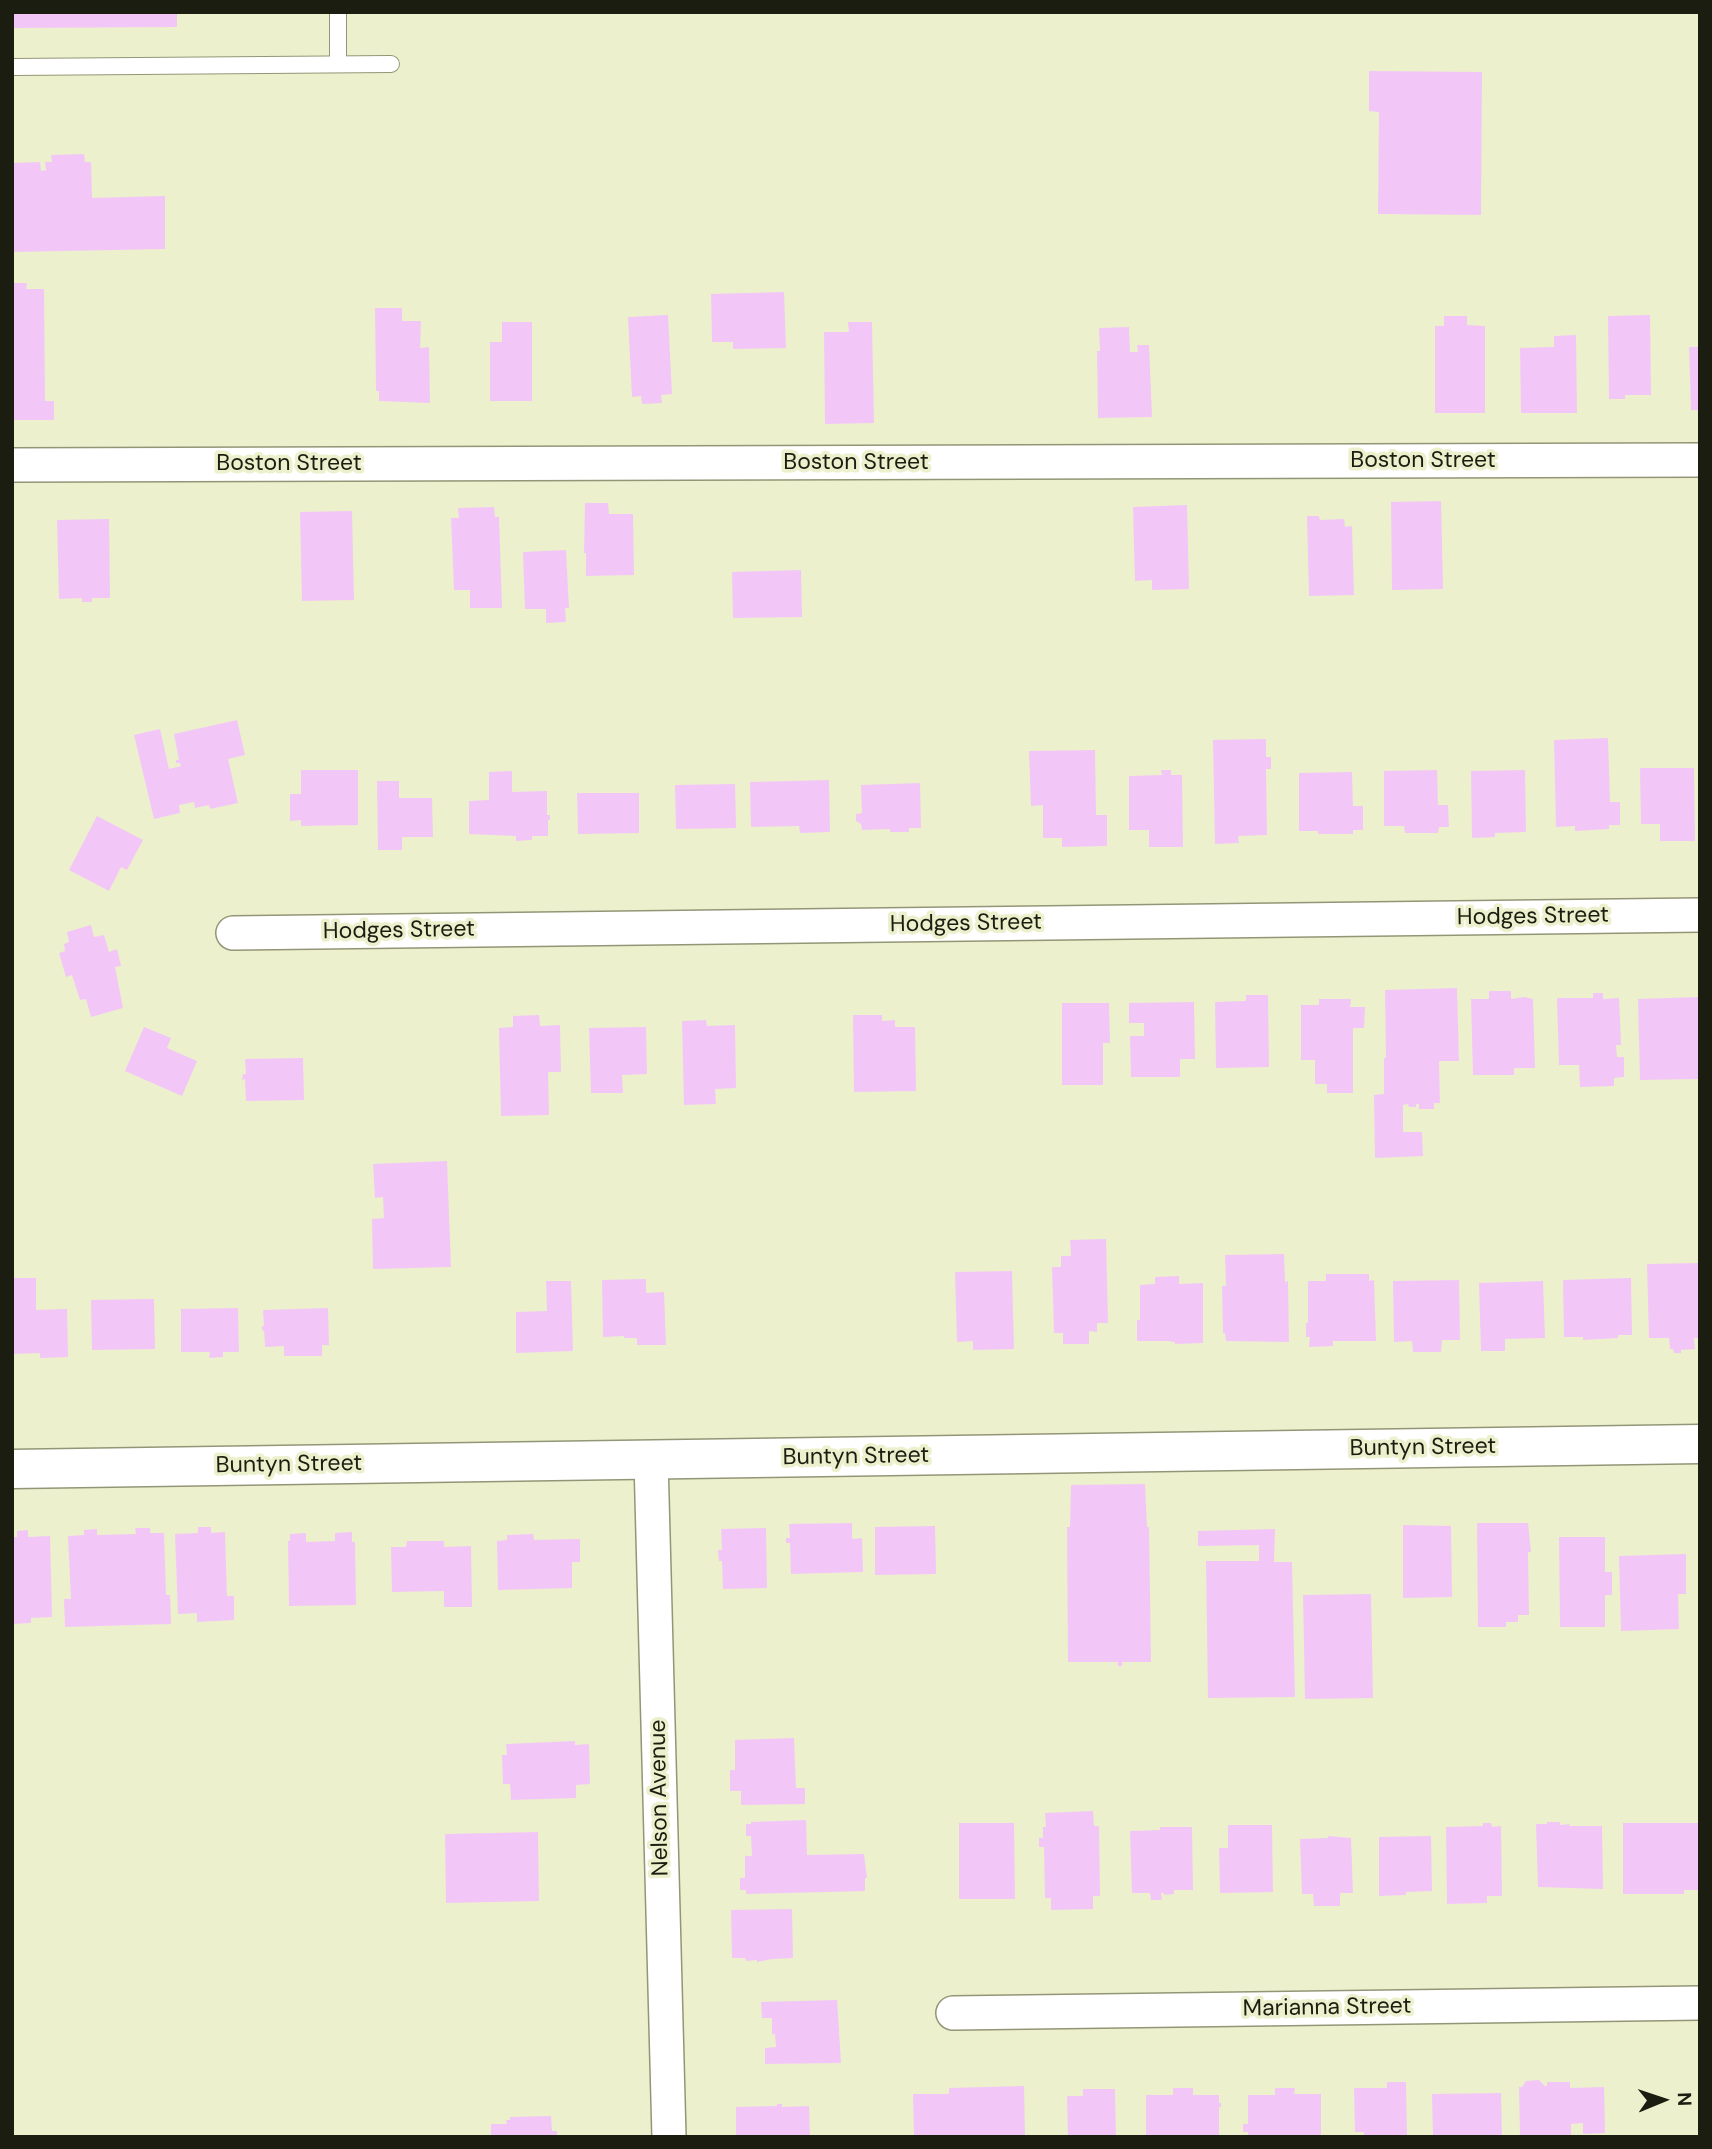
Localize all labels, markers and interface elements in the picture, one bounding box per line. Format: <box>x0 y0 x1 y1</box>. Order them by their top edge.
street label: Boston Street <box>1350 447 1496 475</box>
street label: Boston Street <box>783 449 929 477</box>
street label: Boston Street <box>216 450 362 478</box>
street label: Hodges Street <box>1457 902 1609 932</box>
street label: Hodges Street <box>890 909 1042 939</box>
street label: Hodges Street <box>323 916 475 946</box>
street label: Buntyn Street <box>1349 1433 1497 1463</box>
street label: Buntyn Street <box>782 1442 930 1472</box>
street label: Buntyn Street <box>215 1450 363 1480</box>
street label: Nelson Avenue <box>645 1719 675 1877</box>
street label: Marianna Street <box>1242 1993 1412 2023</box>
north arrow <box>1628 2065 1698 2135</box>
text: N <box>1672 2092 1697 2107</box>

